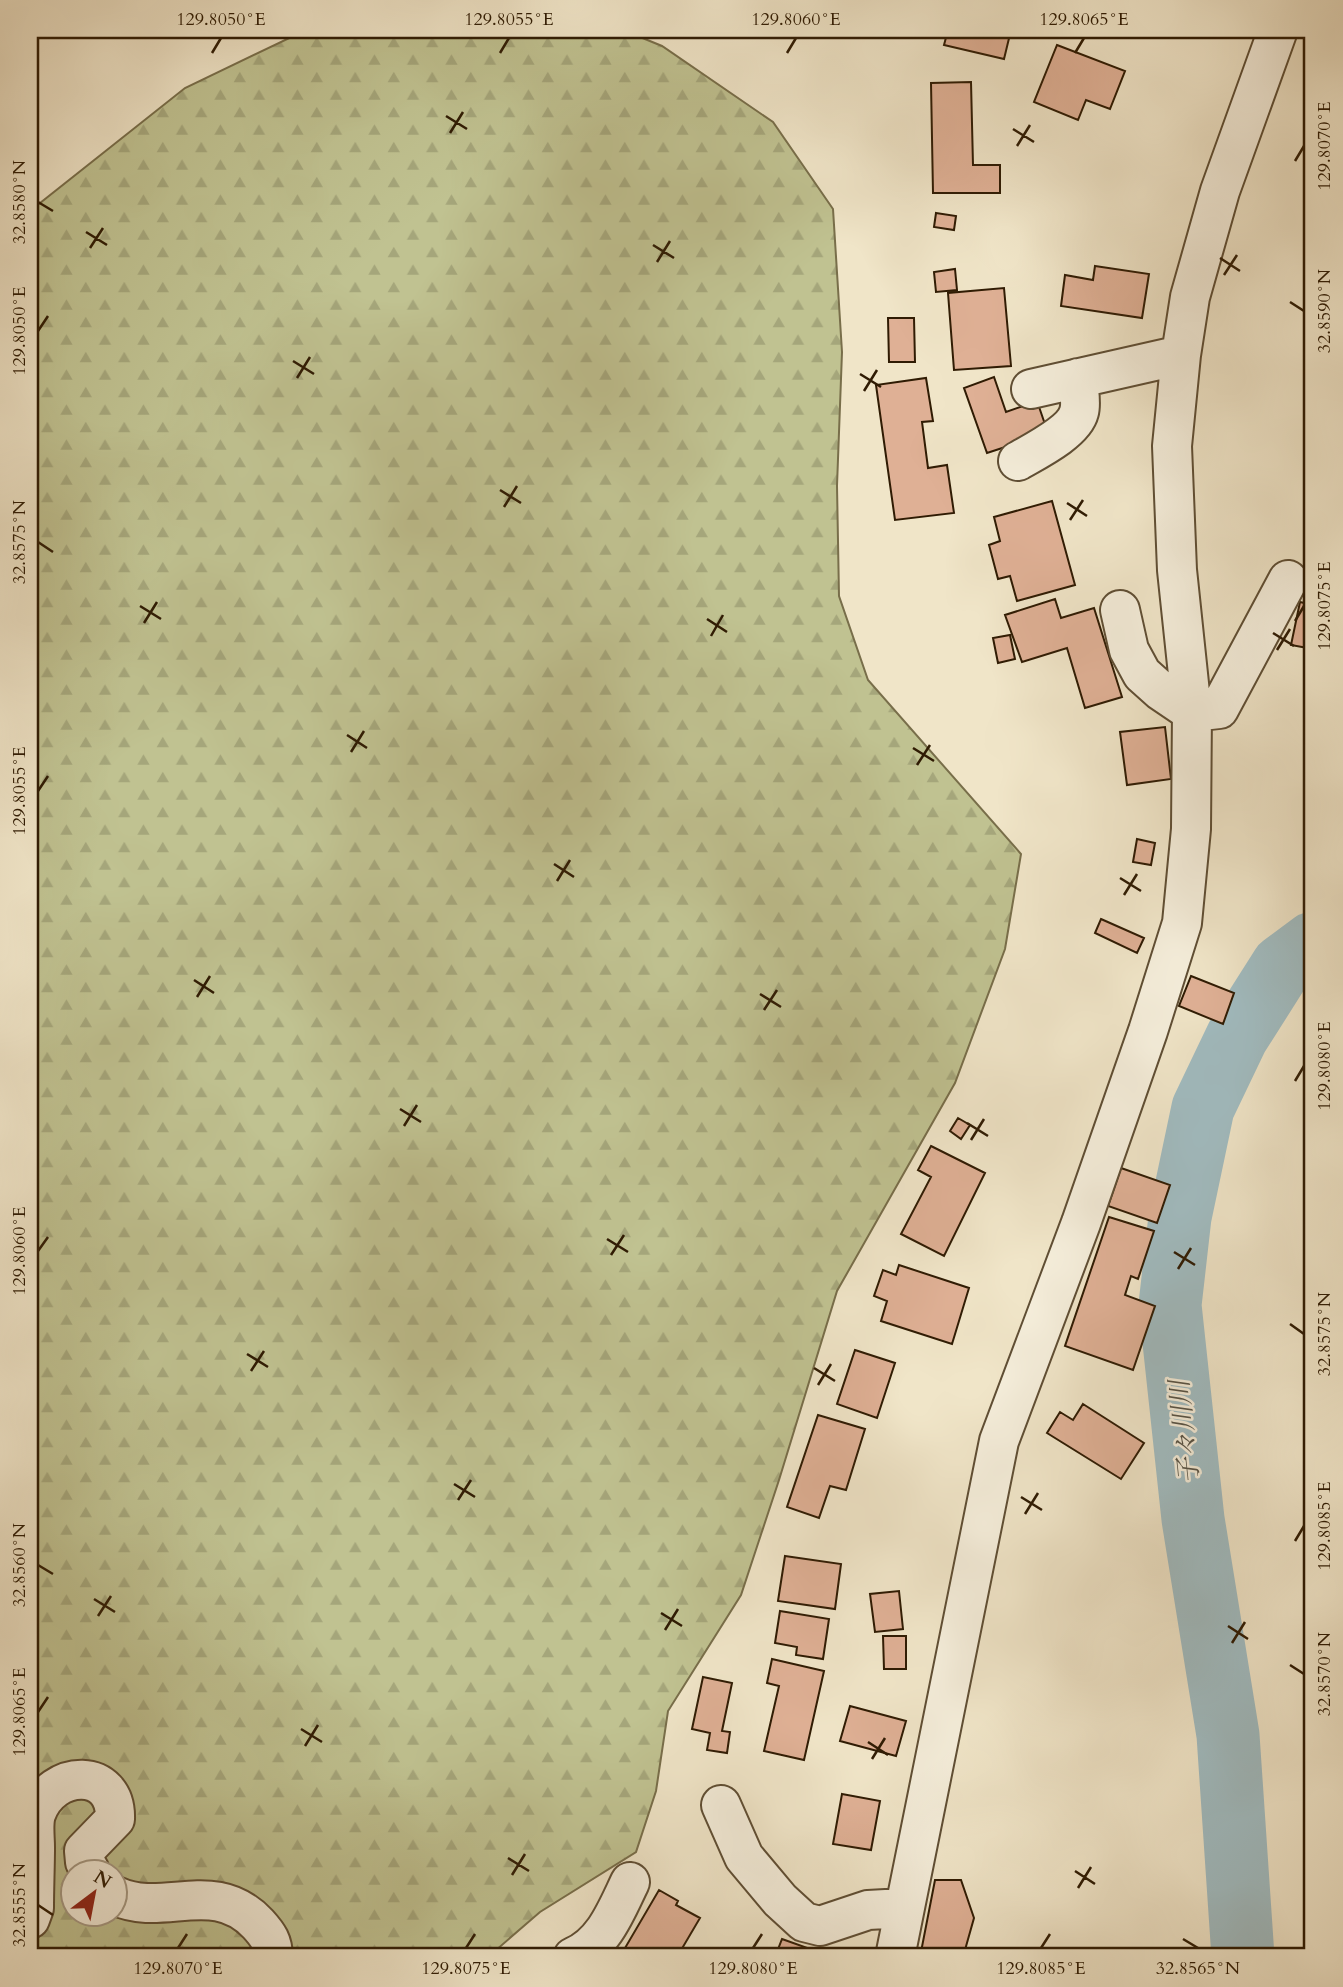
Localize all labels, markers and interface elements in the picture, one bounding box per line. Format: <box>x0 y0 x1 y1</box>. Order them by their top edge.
text: 129.8050°E <box>176 7 266 32</box>
text: 129.8055°E <box>464 7 554 32</box>
text: 129.8060°E <box>751 7 841 32</box>
text: 129.8065°E <box>1039 7 1129 32</box>
text: 129.8070°E <box>1312 101 1337 191</box>
text: 32.8580°N <box>7 159 32 244</box>
text: 32.8590°N <box>1312 268 1337 353</box>
text: 129.8050°E <box>7 286 32 376</box>
text: 32.8575°N <box>7 499 32 584</box>
text: 129.8075°E <box>1312 561 1337 651</box>
text: 129.8055°E <box>7 746 32 836</box>
text: 129.8080°E <box>1312 1021 1337 1111</box>
text: 129.8060°E <box>7 1206 32 1296</box>
text: 32.8575°N <box>1312 1291 1337 1376</box>
water label: 子々川川 <box>1161 1375 1207 1485</box>
text: 129.8085°E <box>1312 1481 1337 1571</box>
text: 32.8560°N <box>7 1522 32 1607</box>
text: 32.8570°N <box>1312 1631 1337 1716</box>
text: 129.8065°E <box>7 1667 32 1757</box>
north arrow <box>60 1857 130 1927</box>
text: 32.8555°N <box>7 1862 32 1947</box>
text: N <box>89 1864 117 1895</box>
text: 129.8070°E <box>133 1956 223 1981</box>
text: 129.8075°E <box>421 1956 511 1981</box>
text: 129.8080°E <box>708 1956 798 1981</box>
text: 129.8085°E <box>996 1956 1086 1981</box>
text: 32.8565°N <box>1156 1956 1241 1981</box>

